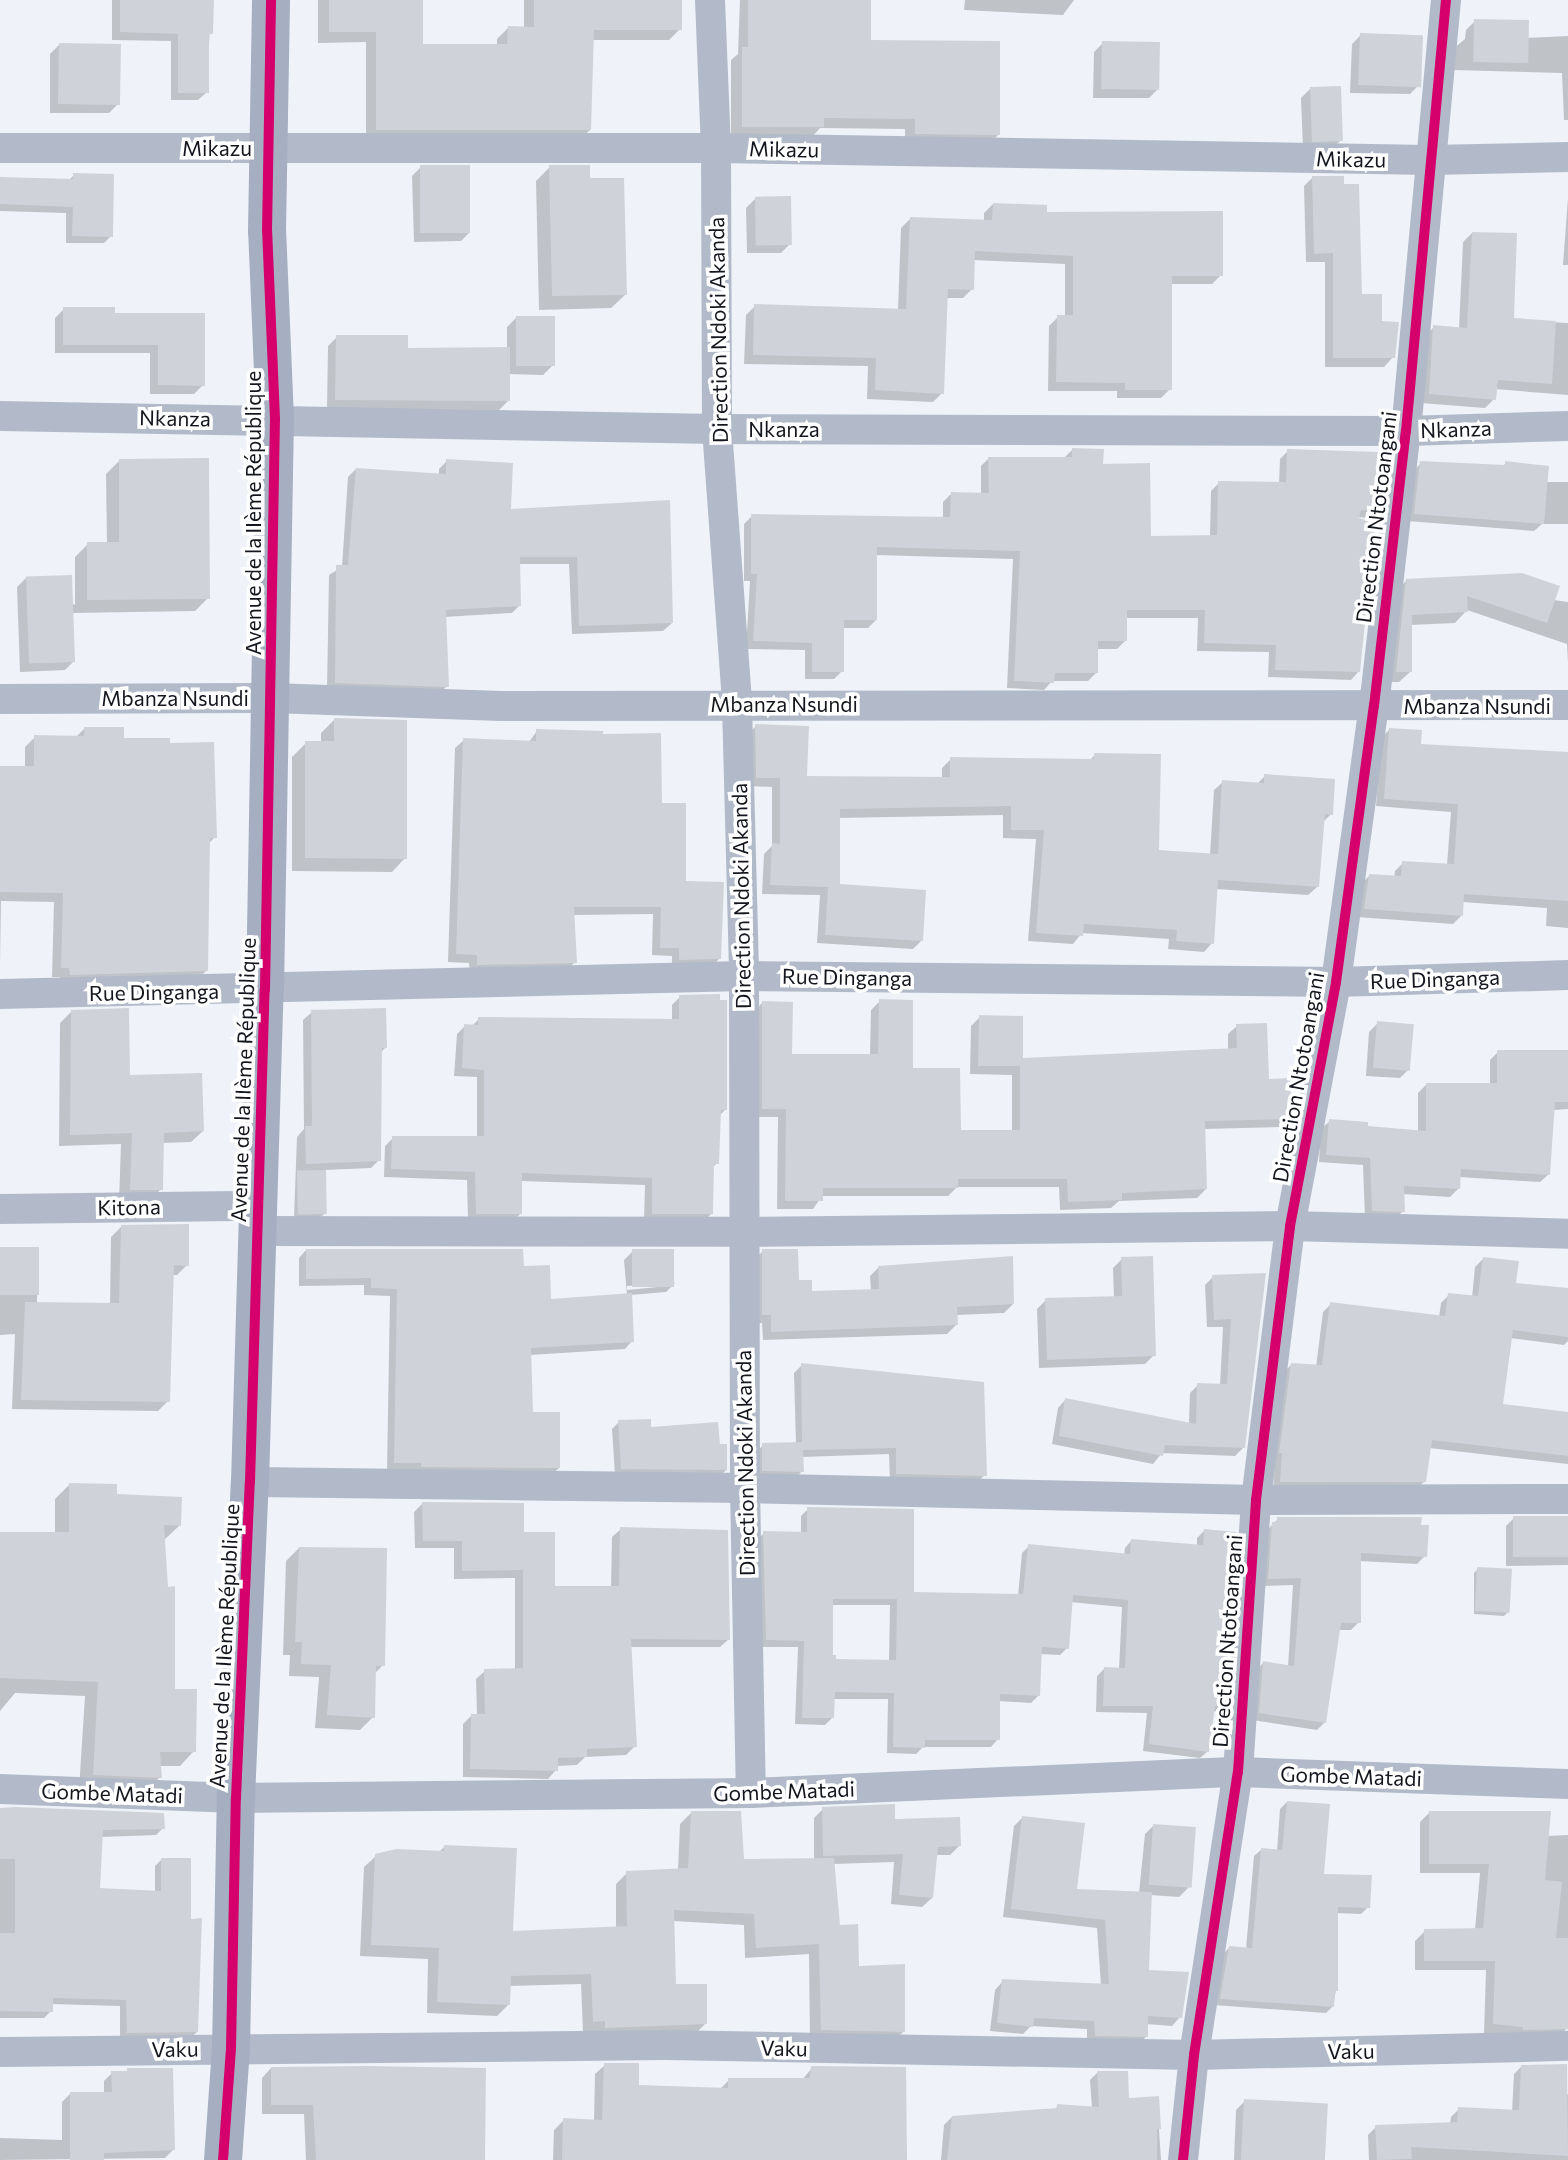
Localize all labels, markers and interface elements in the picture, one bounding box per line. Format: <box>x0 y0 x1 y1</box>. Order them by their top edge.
street label: Mikazu <box>182 135 252 161</box>
street label: Mikazu <box>749 136 819 162</box>
street label: Mikazu <box>1316 146 1386 172</box>
street label: Direction Ndoki Akanda <box>703 217 733 443</box>
street label: Avenue de la IIème République <box>240 371 266 655</box>
street label: Nkanza <box>139 405 211 431</box>
street label: Direction Ntotoangani <box>1350 410 1402 624</box>
street label: Nkanza <box>1420 415 1492 443</box>
street label: Nkanza <box>748 416 820 442</box>
street label: Mbanza Nsundi <box>101 685 249 711</box>
street label: Mbanza Nsundi <box>710 691 858 717</box>
street label: Mbanza Nsundi <box>1403 693 1551 719</box>
street label: Direction Ndoki Akanda <box>726 783 756 1009</box>
street label: Avenue de la IIème République <box>225 937 261 1223</box>
street label: Rue Dinganga <box>782 963 912 991</box>
street label: Rue Dinganga <box>1370 964 1500 994</box>
street label: Direction Ntotoangani <box>1267 970 1329 1184</box>
street label: Rue Dinganga <box>89 978 219 1006</box>
street label: Kitona <box>97 1194 161 1220</box>
street label: Direction Ndoki Akanda <box>730 1350 760 1576</box>
street label: Avenue de la IIème République <box>204 1503 244 1789</box>
street label: Direction Ntotoangani <box>1207 1534 1247 1748</box>
street label: Gombe Matadi <box>1280 1761 1422 1791</box>
street label: Gombe Matadi <box>713 1776 855 1806</box>
street label: Gombe Matadi <box>41 1778 183 1808</box>
street label: Vaku <box>760 2035 808 2061</box>
street label: Vaku <box>151 2036 199 2062</box>
street label: Vaku <box>1327 2038 1375 2064</box>

